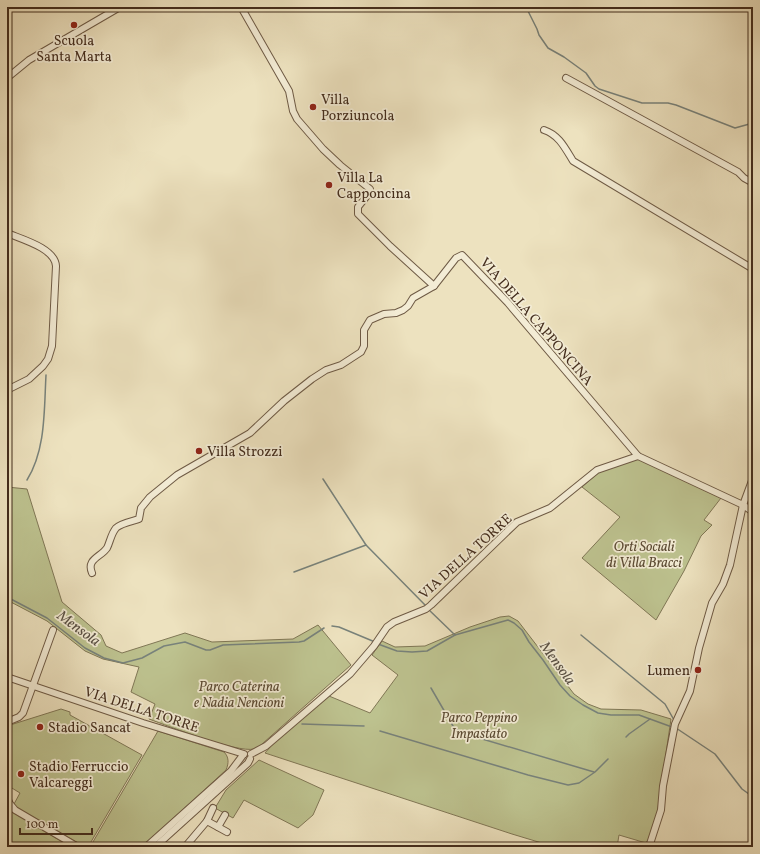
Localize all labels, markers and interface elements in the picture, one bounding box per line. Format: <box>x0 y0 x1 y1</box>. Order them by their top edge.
marker: Scuola Santa Marta <box>69 20 79 30</box>
place label: Scuola Santa Marta <box>36 32 112 67</box>
place label: Villa Porziuncola <box>321 91 394 126</box>
marker: Villa Porziuncola <box>308 102 318 112</box>
place label: Villa La Capponcina <box>337 169 411 204</box>
marker: Villa La Capponcina <box>324 180 334 190</box>
street label: VIA DELLA CAPPONCINA <box>475 254 597 390</box>
place label: Villa Strozzi <box>207 443 282 462</box>
marker: Villa Strozzi <box>194 446 204 456</box>
street label: VIA DELLA TORRE <box>415 510 517 604</box>
park label: Orti Sociali di Villa Bracci <box>606 538 682 573</box>
water label: Mensola <box>51 606 104 652</box>
water label: Mensola <box>533 637 580 690</box>
place label: Lumen <box>647 662 690 681</box>
marker: Lumen <box>693 665 703 675</box>
park label: Parco Caterina e Nadia Nencioni <box>194 678 285 713</box>
street label: VIA DELLA TORRE <box>82 683 201 738</box>
park label: Parco Peppino Impastato <box>441 709 518 744</box>
place label: Stadio Sancat <box>48 719 131 738</box>
marker: Stadio Sancat <box>35 722 45 732</box>
place label: Stadio Ferruccio Valcareggi <box>29 758 129 793</box>
marker: Stadio Ferruccio Valcareggi <box>16 769 26 779</box>
scale bar <box>20 810 92 836</box>
text: 100 m <box>26 817 59 833</box>

